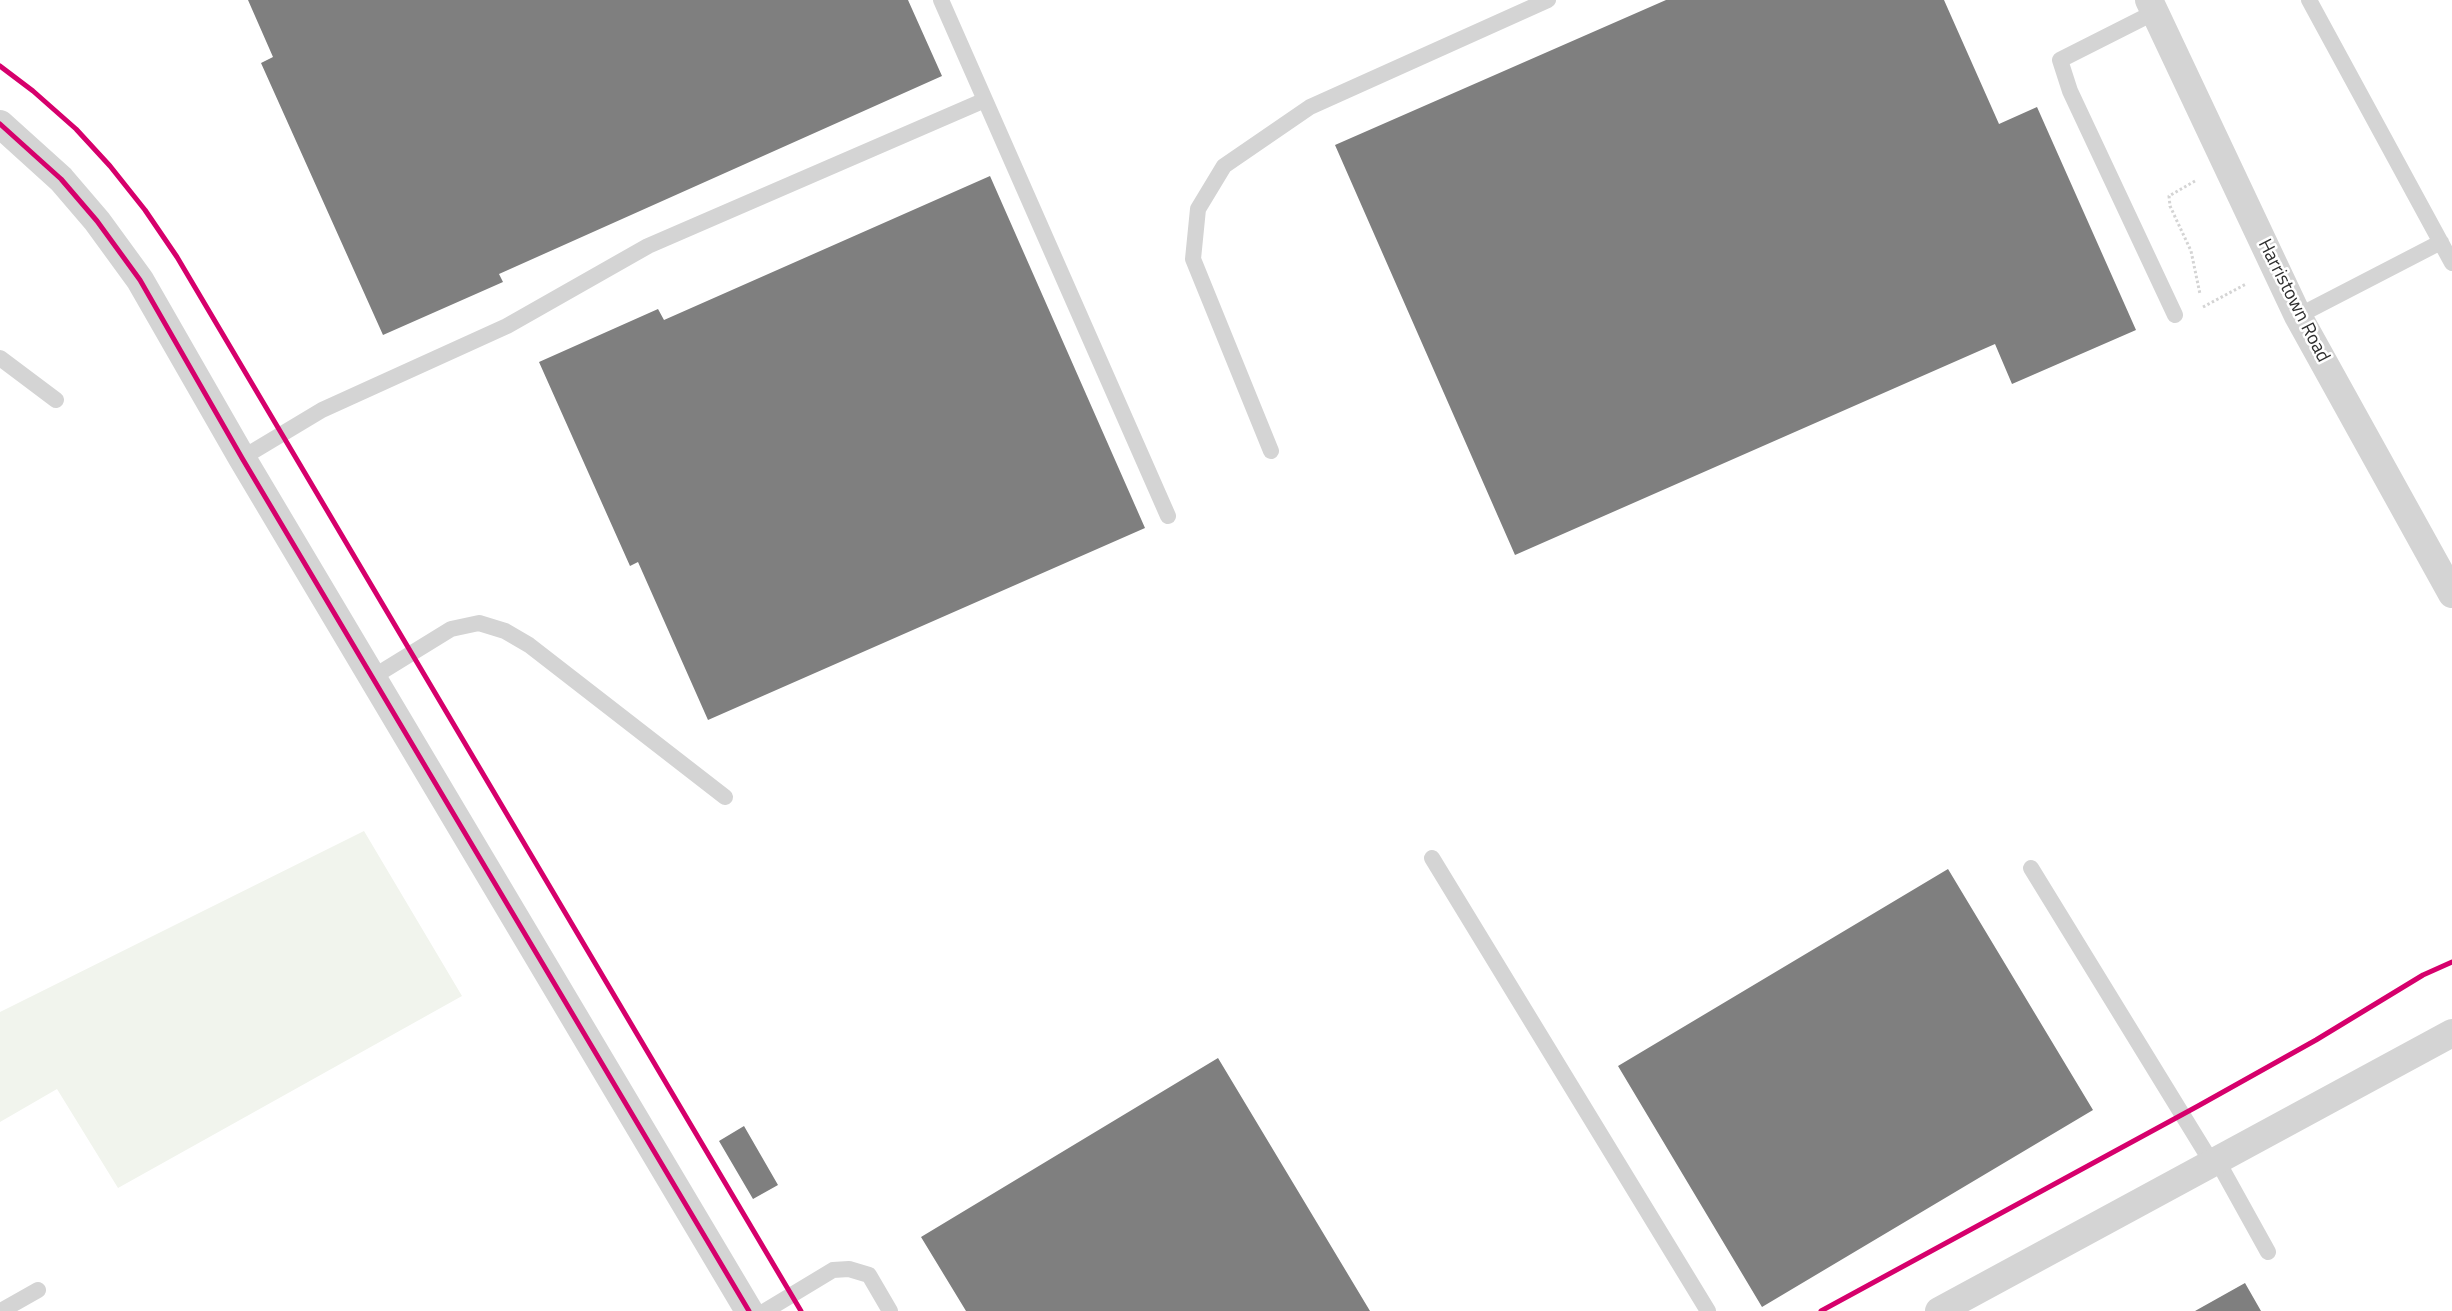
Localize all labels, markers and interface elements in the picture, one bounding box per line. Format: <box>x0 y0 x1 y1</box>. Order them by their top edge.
street label: Harristown Road <box>2252 236 2334 366</box>

